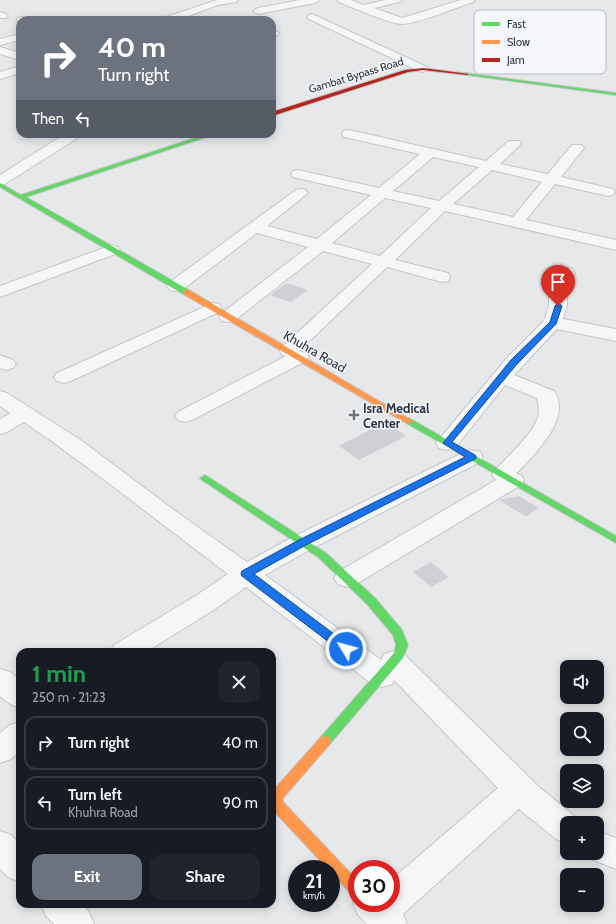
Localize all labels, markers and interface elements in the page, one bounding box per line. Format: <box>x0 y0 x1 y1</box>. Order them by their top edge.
legend <box>474 10 606 74</box>
text: Fast <box>507 17 526 31</box>
text: 40 m <box>98 30 166 64</box>
icon: right <box>32 32 84 84</box>
text: Slow <box>507 35 530 49</box>
text: Jam <box>506 53 525 67</box>
street label: Gambat Bypass Road <box>307 54 405 96</box>
text: Turn right <box>98 64 169 86</box>
icon: left <box>72 108 94 130</box>
text: Then <box>32 110 64 128</box>
pin <box>541 265 575 306</box>
icon: arrive <box>547 271 569 293</box>
street label: Khuhra Road <box>281 327 349 375</box>
place label: Isra Medical Center <box>363 400 430 431</box>
marker: Isra Medical Center <box>348 409 360 421</box>
position arrow <box>325 628 367 670</box>
text: 1 min <box>32 659 86 688</box>
map controls <box>560 660 604 912</box>
button: sound <box>560 660 604 704</box>
button: close <box>218 661 260 703</box>
text: 250 m · 21:23 <box>32 689 106 705</box>
button: search <box>560 712 604 756</box>
icon: right <box>34 732 56 754</box>
text: Turn right <box>68 734 129 752</box>
text: 40 m <box>222 734 258 752</box>
button: layers <box>560 764 604 808</box>
text: Turn left <box>68 786 122 804</box>
icon: left <box>34 792 56 814</box>
text: 90 m <box>222 794 258 812</box>
text: Khuhra Road <box>68 804 138 820</box>
button: + <box>560 816 604 860</box>
button: Exit <box>32 854 142 900</box>
button: Share <box>150 854 260 900</box>
speed limit sign: 30 <box>348 860 400 912</box>
button: − <box>560 868 604 912</box>
text: 21 <box>305 869 323 893</box>
text: km/h <box>303 889 325 902</box>

